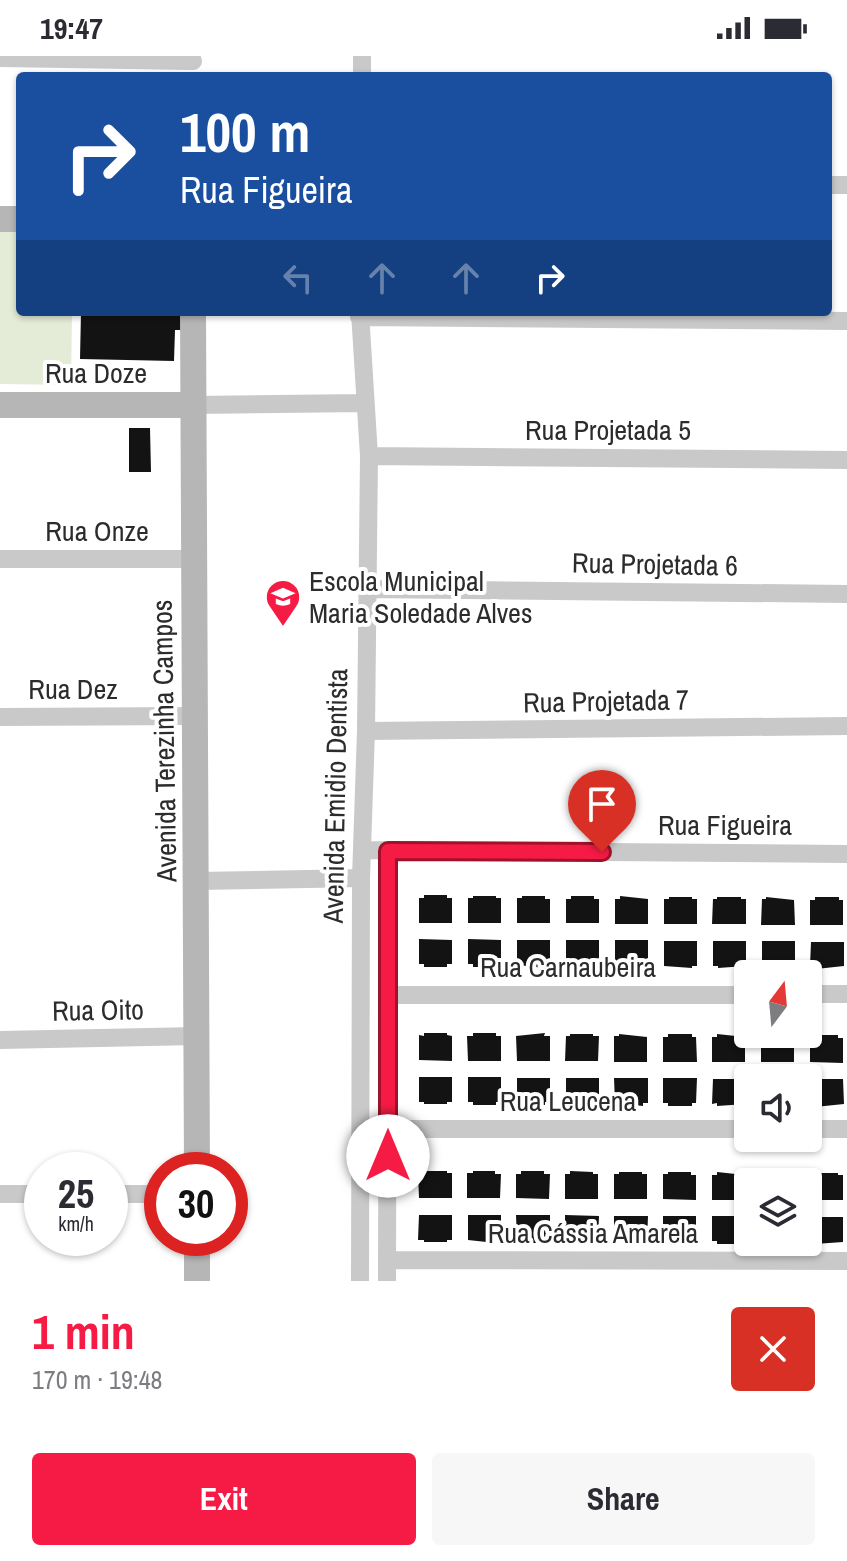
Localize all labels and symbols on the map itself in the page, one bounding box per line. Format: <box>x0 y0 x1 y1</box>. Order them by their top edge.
street label: Rua Doze <box>45 354 147 392</box>
street label: Rua Projetada 5 <box>525 411 691 449</box>
street label: Rua Onze <box>45 512 149 550</box>
street label: Rua Projetada 6 <box>572 544 738 584</box>
place label: Escola Municipal Maria Soledade Alves <box>309 562 532 632</box>
school or university icon: Escola Municipal Maria Soledade Alves <box>264 578 302 628</box>
street label: Avenida Terezinha Campos <box>143 599 185 884</box>
street label: Avenida Emidio Dentista <box>314 668 356 925</box>
street label: Rua Dez <box>28 670 118 708</box>
street label: Rua Projetada 7 <box>523 681 689 721</box>
pin <box>568 770 636 852</box>
street label: Rua Figueira <box>658 806 792 844</box>
street label: Rua Carnaubeira <box>480 948 656 986</box>
north arrow <box>734 960 822 1048</box>
street label: Rua Oito <box>52 990 144 1030</box>
street label: Rua Leucena <box>500 1082 637 1120</box>
position arrow <box>346 1114 430 1198</box>
speed limit sign: 30 <box>144 1152 248 1256</box>
street label: Rua Cássia Amarela <box>488 1214 699 1252</box>

